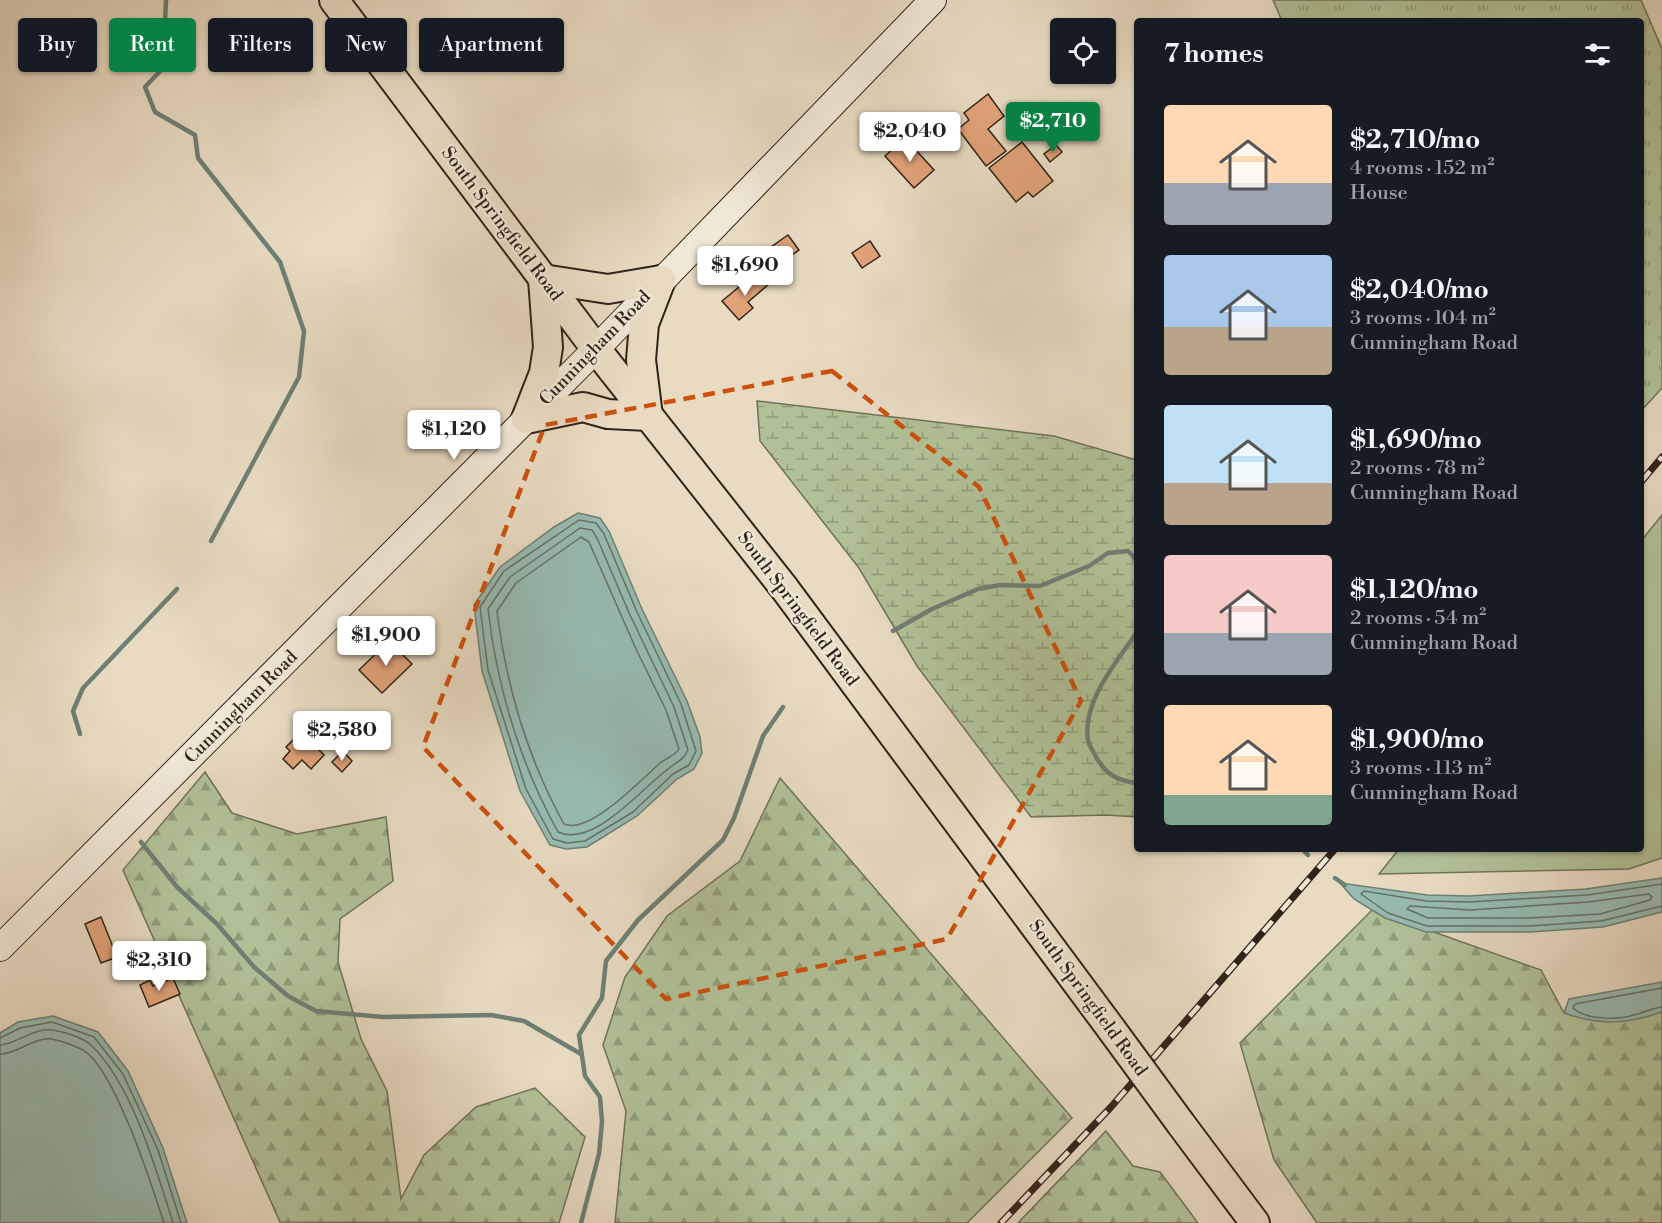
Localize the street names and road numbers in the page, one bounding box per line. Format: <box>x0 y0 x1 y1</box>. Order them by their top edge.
street label: South Springfield Road <box>436 142 568 306</box>
street label: Cunningham Road <box>534 285 656 410</box>
street label: South Springfield Road <box>732 527 864 691</box>
street label: Cunningham Road <box>179 645 303 769</box>
street label: South Springfield Road <box>1024 915 1153 1081</box>

